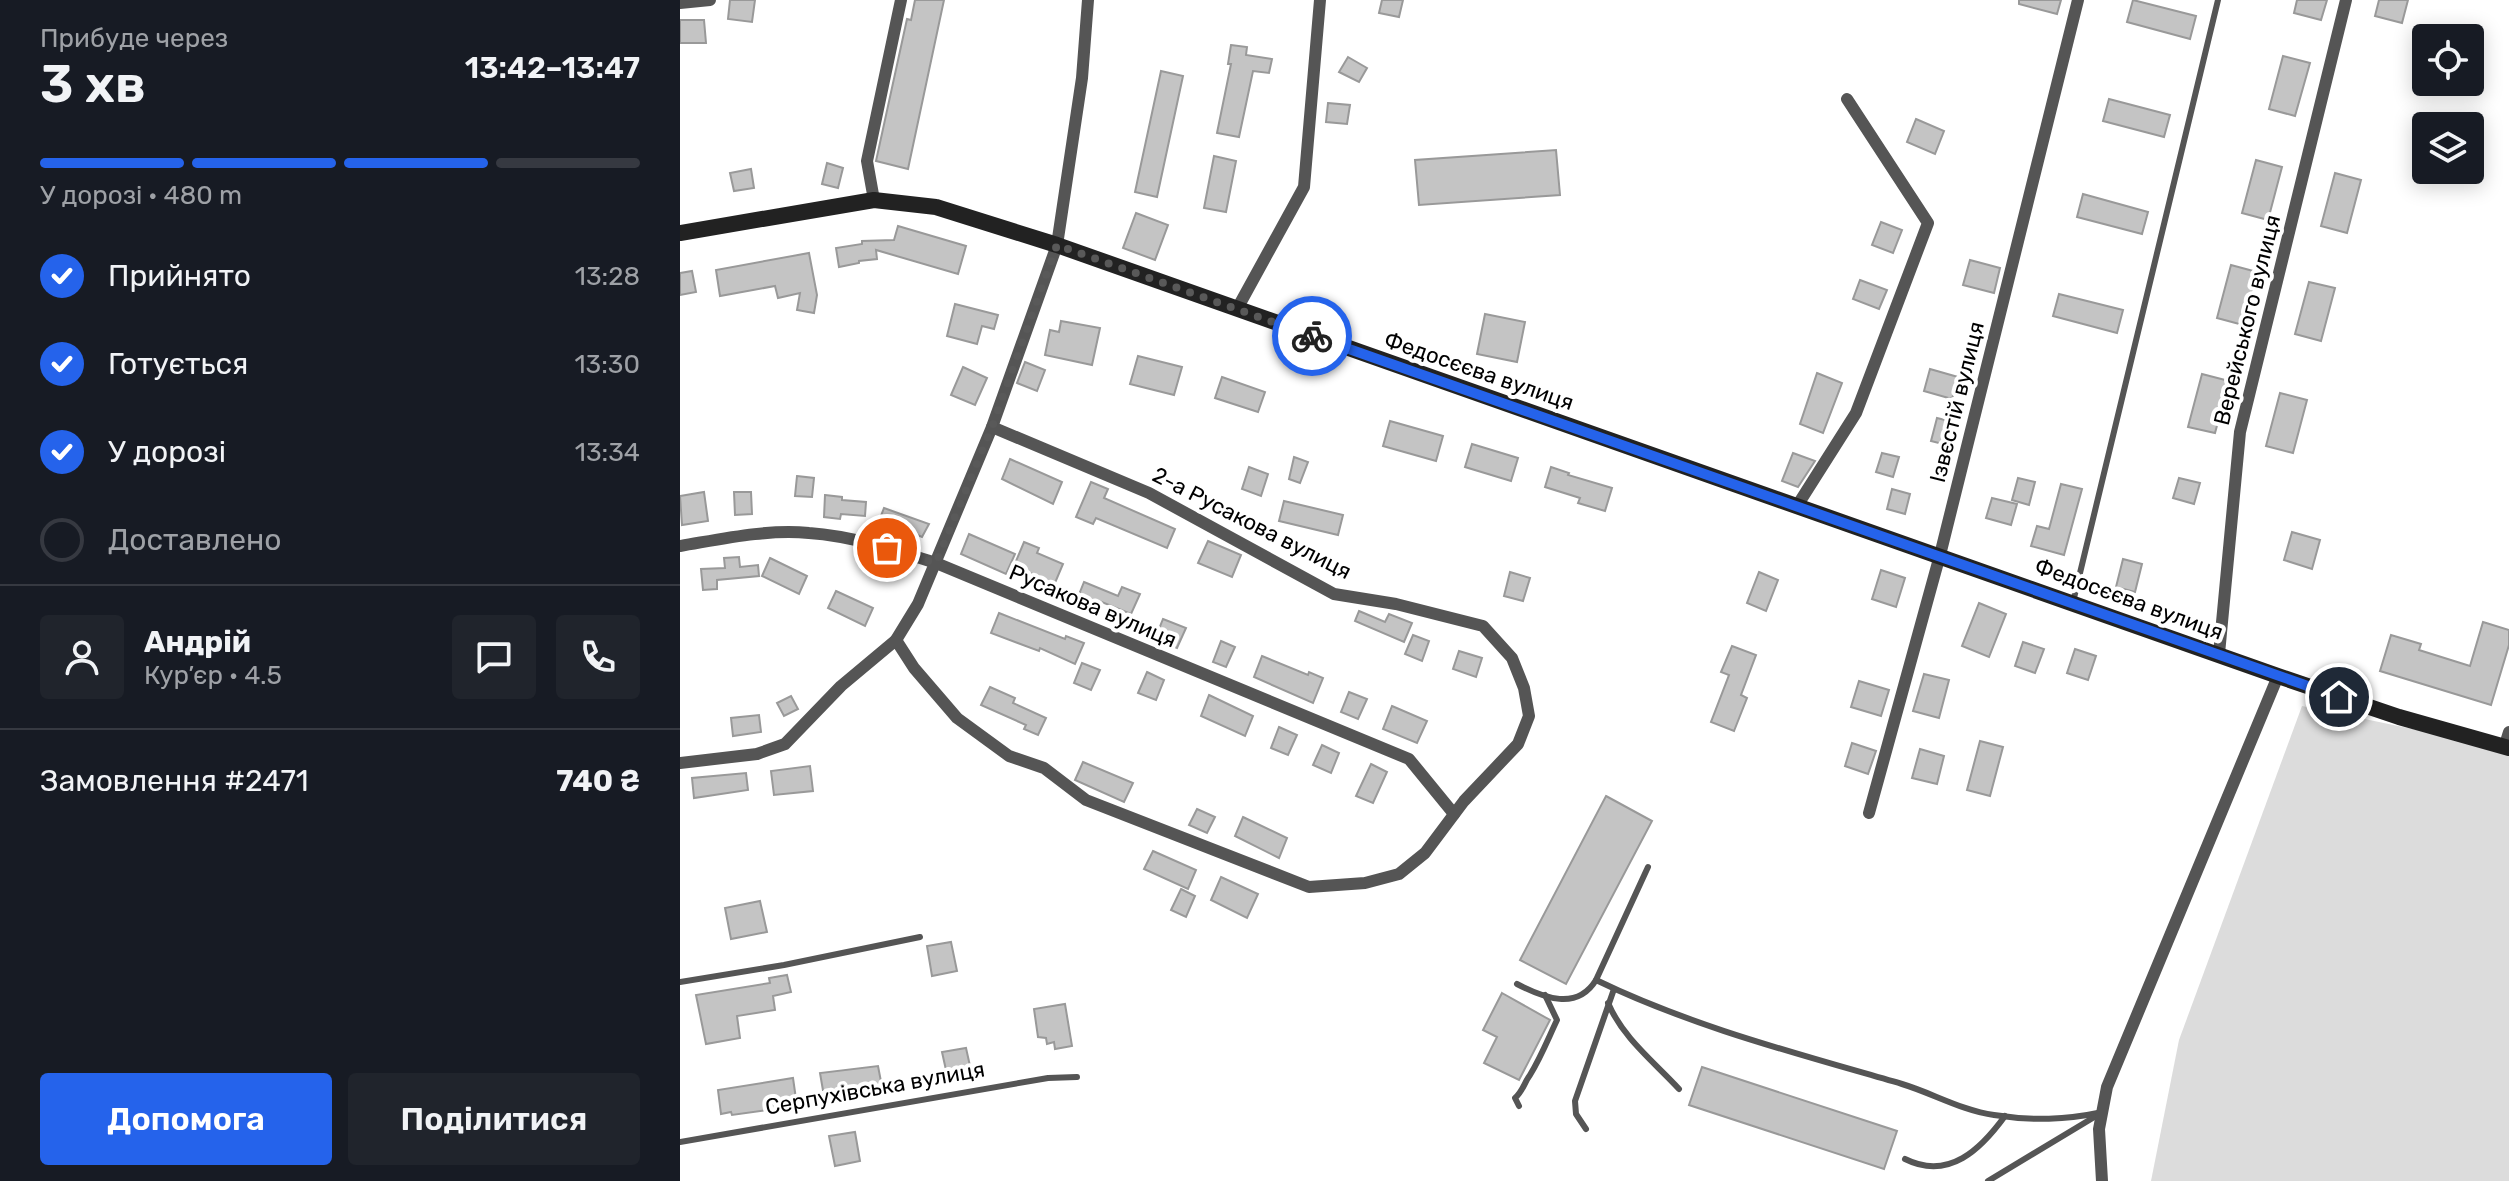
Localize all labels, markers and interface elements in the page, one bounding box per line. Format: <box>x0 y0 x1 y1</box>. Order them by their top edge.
text: Прибуде через <box>40 23 228 54</box>
map controls <box>2412 24 2484 184</box>
button: locate <box>2412 24 2484 96</box>
text: 13:42–13:47 <box>465 50 640 86</box>
text: 3 хв <box>40 53 146 115</box>
button: layers <box>2412 112 2484 184</box>
text: У дорозі · 480 m <box>40 180 242 211</box>
street label: Верейського вулиця <box>2208 212 2286 428</box>
icon: check <box>40 254 84 298</box>
text: Прийнято <box>108 258 251 294</box>
text: 13:28 <box>575 261 640 292</box>
courier <box>1272 296 1352 376</box>
icon: bike <box>1290 314 1334 358</box>
street label: Ізвєстій вулиця <box>1924 319 1990 485</box>
street label: Федосєєва вулиця <box>1381 326 1577 416</box>
icon: check <box>40 342 84 386</box>
text: Готується <box>108 346 248 382</box>
text: 13:30 <box>574 349 640 380</box>
icon: check <box>40 430 84 474</box>
text: У дорозі <box>108 434 226 470</box>
text: 13:34 <box>575 437 640 468</box>
street label: 2-а Русакова вулиця <box>1148 461 1356 585</box>
pin <box>853 514 921 582</box>
text: Доставлено <box>108 522 281 558</box>
icon: bag <box>865 526 909 570</box>
street label: Федосєєва вулиця <box>2031 552 2227 646</box>
street label: Русакова вулиця <box>1005 559 1181 653</box>
button: person <box>40 615 124 699</box>
button: chat <box>452 615 536 699</box>
button: phone <box>556 615 640 699</box>
text: Андрій <box>144 624 251 660</box>
text: Кур’єр · 4.5 <box>144 660 282 691</box>
pin <box>2305 663 2373 731</box>
icon: home <box>2317 675 2361 719</box>
text: Замовлення #2471 <box>40 763 309 799</box>
text: 740 ₴ <box>556 763 640 799</box>
street label: Серпухівська вулиця <box>763 1055 987 1121</box>
button: Допомога <box>40 1073 332 1165</box>
button: Поділитися <box>348 1073 640 1165</box>

